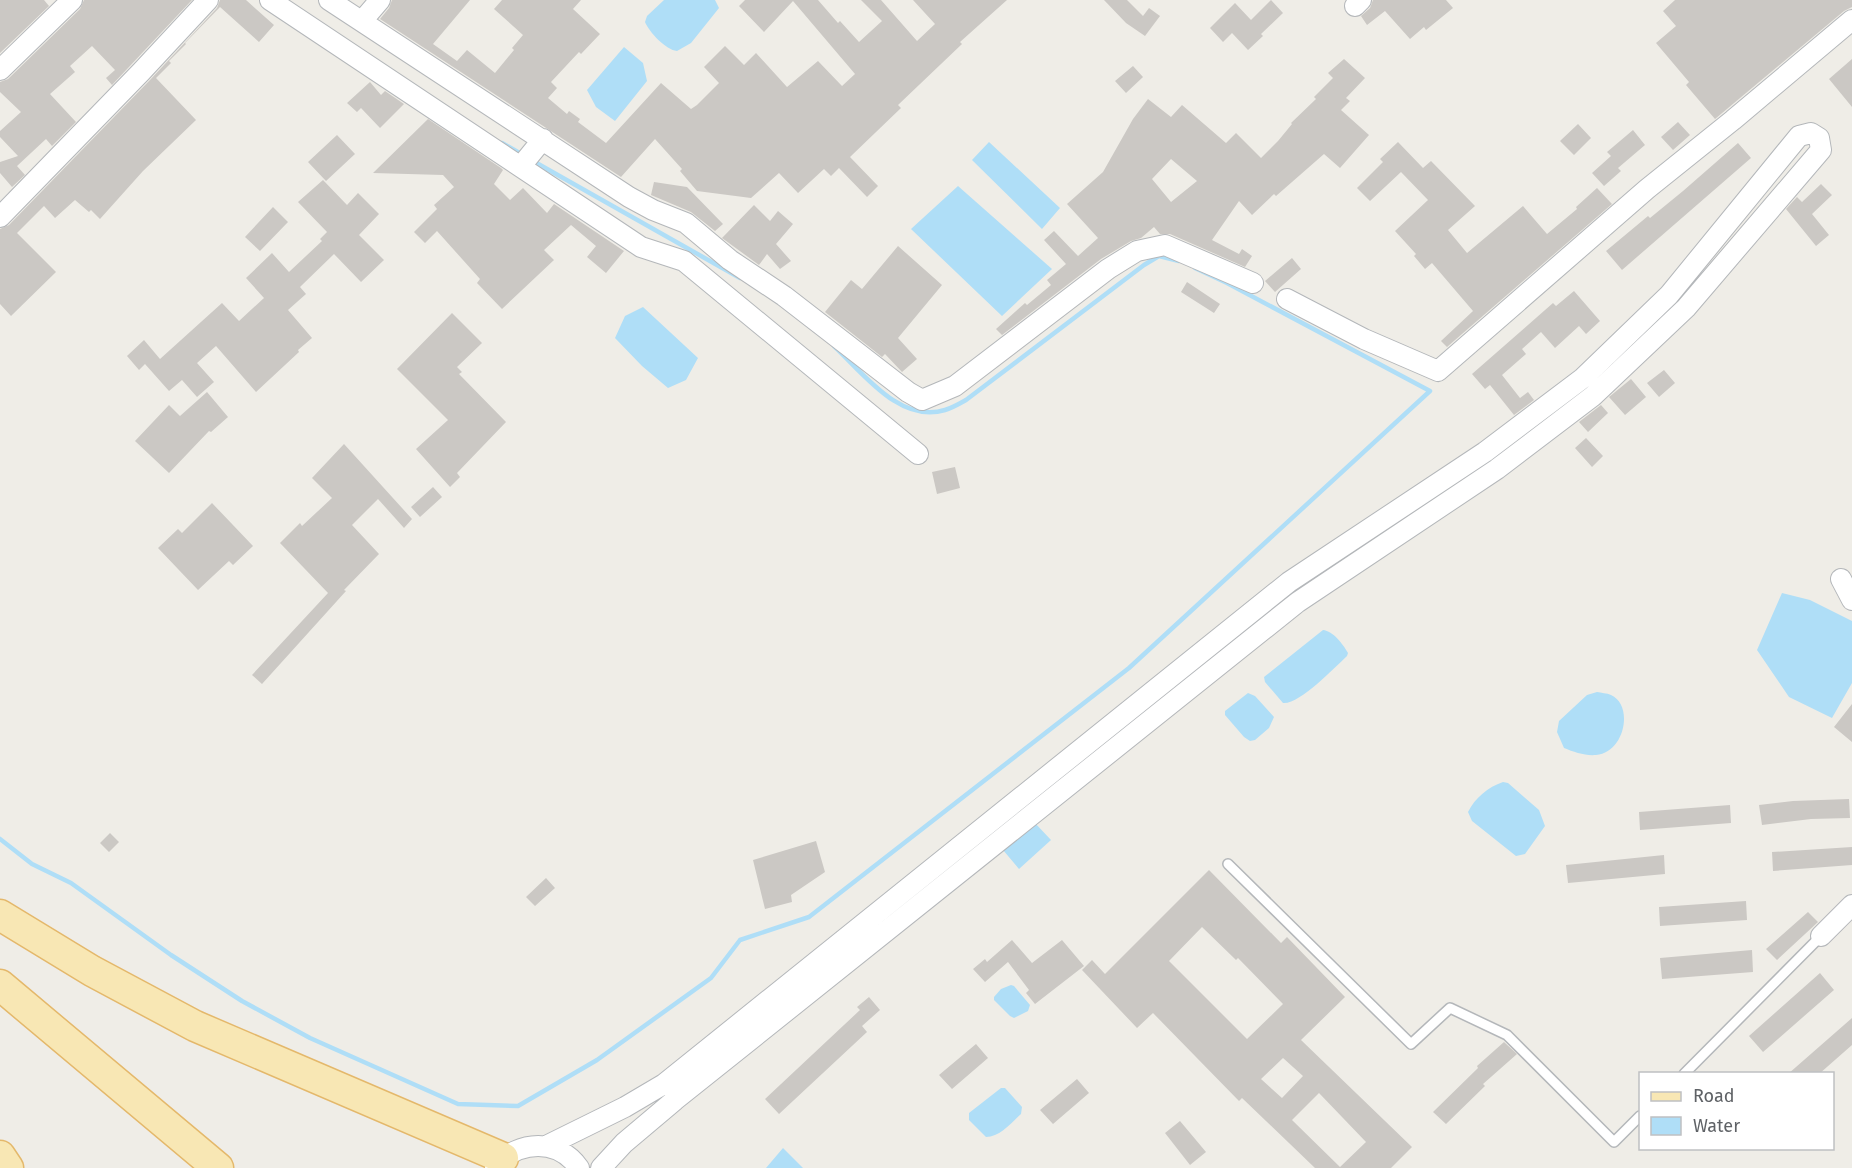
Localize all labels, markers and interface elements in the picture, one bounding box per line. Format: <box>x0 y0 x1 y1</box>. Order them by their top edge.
legend <box>1639 1072 1834 1150</box>
text: Road <box>1693 1085 1735 1107</box>
text: Water <box>1693 1115 1740 1137</box>

